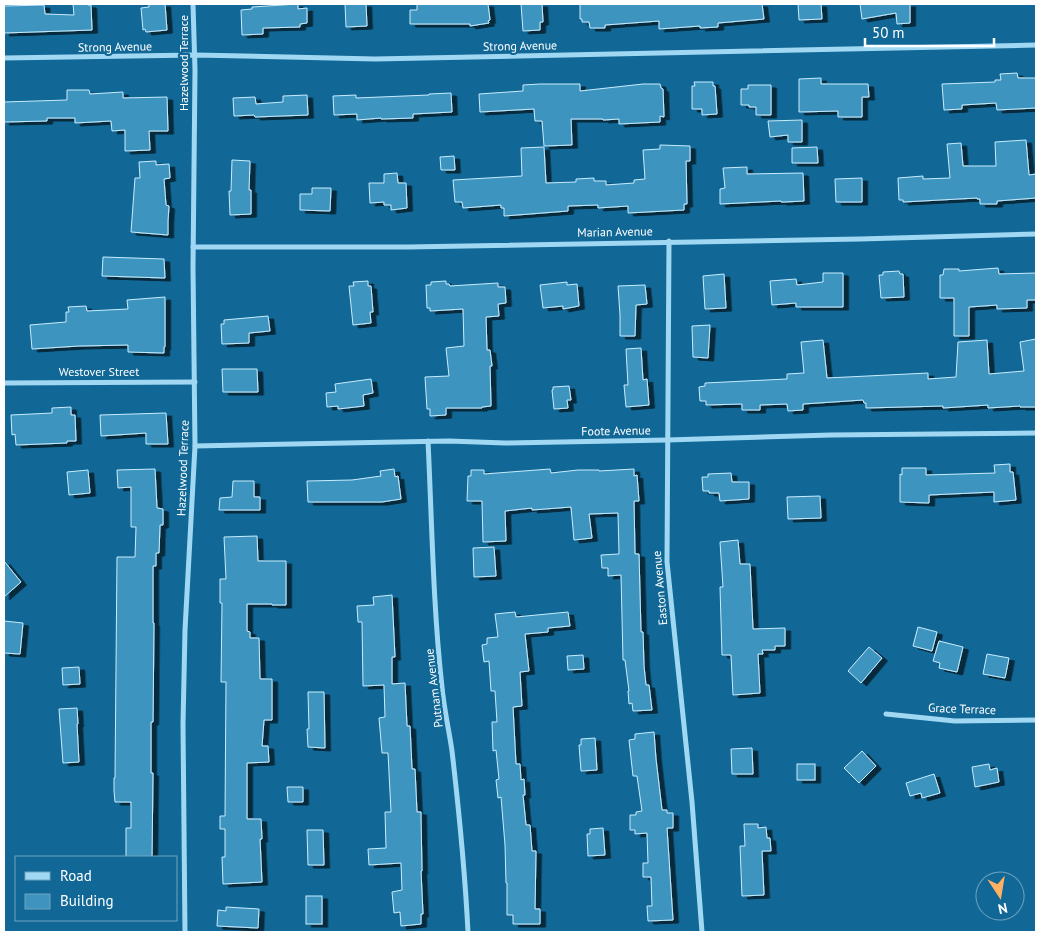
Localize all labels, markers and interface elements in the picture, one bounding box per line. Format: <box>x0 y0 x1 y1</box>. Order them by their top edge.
street label: Hazelwood Terrace <box>176 15 191 111</box>
scale bar <box>865 15 994 47</box>
text: 50 m <box>872 23 905 42</box>
street label: Strong Avenue <box>483 37 557 54</box>
street label: Strong Avenue <box>78 38 152 55</box>
street label: Marian Avenue <box>577 223 653 240</box>
street label: Westover Street <box>59 364 139 379</box>
street label: Hazelwood Terrace <box>173 420 192 516</box>
street label: Foote Avenue <box>581 422 651 439</box>
street label: Easton Avenue <box>649 550 670 626</box>
street label: Putnam Avenue <box>421 648 446 728</box>
street label: Grace Terrace <box>928 700 996 717</box>
legend <box>15 856 178 921</box>
text: Road <box>60 866 92 885</box>
north arrow <box>975 871 1025 921</box>
text: Building <box>60 891 114 910</box>
text: N <box>996 899 1009 918</box>

